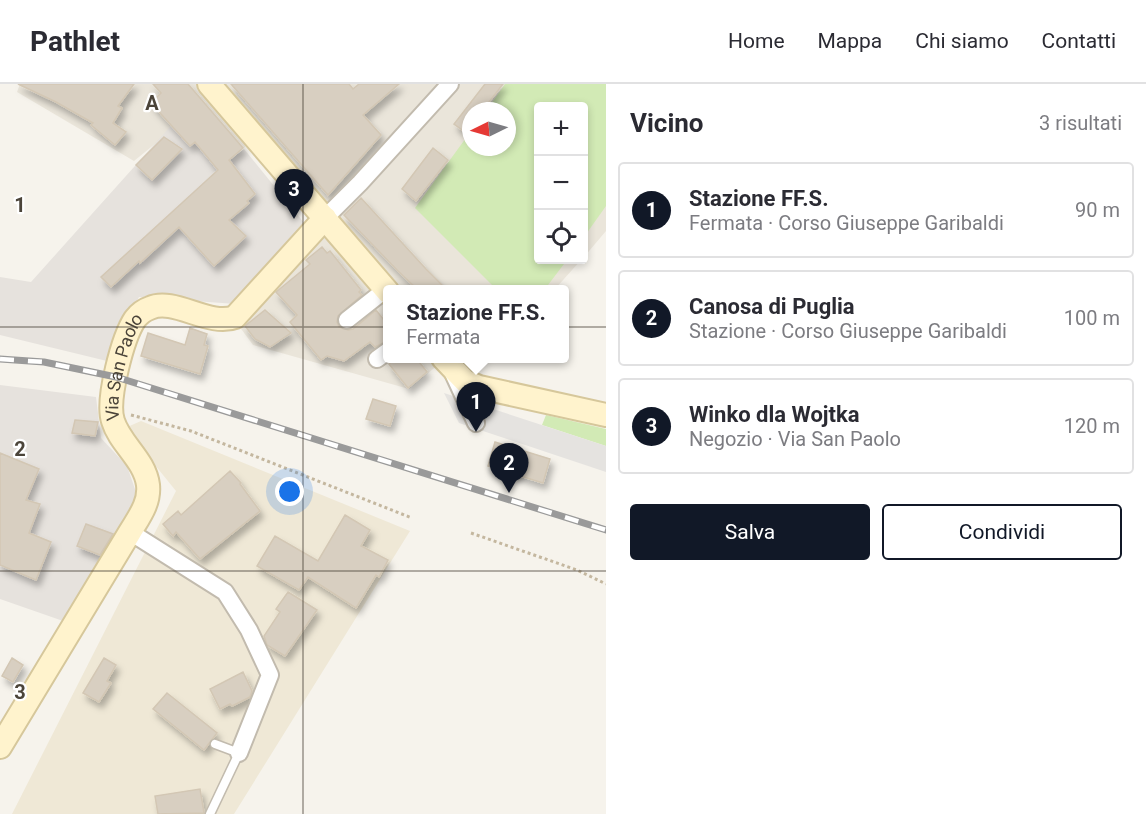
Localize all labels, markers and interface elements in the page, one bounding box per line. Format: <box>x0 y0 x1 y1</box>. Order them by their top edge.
text: Pathlet <box>30 25 120 58</box>
text: Home <box>728 29 785 53</box>
text: Mappa <box>818 29 882 53</box>
text: Chi siamo <box>915 29 1009 53</box>
text: Contatti <box>1042 29 1116 53</box>
text: A <box>145 91 159 115</box>
north arrow <box>462 102 516 156</box>
map controls <box>534 102 588 264</box>
button: + <box>534 102 588 156</box>
text: Vicino <box>630 108 704 138</box>
text: 3 risultati <box>1039 111 1122 135</box>
button: − <box>534 156 588 210</box>
pin: 3 <box>274 170 314 219</box>
text: Stazione FF.S. <box>689 186 829 211</box>
text: 1 <box>14 193 26 217</box>
text: 1 <box>646 198 657 222</box>
text: 90 m <box>1075 198 1120 222</box>
button: locate <box>534 210 588 264</box>
text: Fermata · Corso Giuseppe Garibaldi <box>689 211 1004 235</box>
popup <box>383 285 569 363</box>
text: Canosa di Puglia <box>689 294 855 319</box>
text: Stazione FF.S. <box>406 300 546 325</box>
text: 2 <box>646 306 657 330</box>
text: 100 m <box>1064 306 1120 330</box>
street label: Via San Paolo <box>101 308 147 422</box>
text: Stazione · Corso Giuseppe Garibaldi <box>689 319 1007 343</box>
text: Fermata <box>406 325 480 349</box>
pin: 1 <box>456 382 496 432</box>
text: Winko dla Wojtka <box>689 402 860 427</box>
text: 3 <box>646 414 657 438</box>
text: 120 m <box>1064 414 1120 438</box>
text: Negozio · Via San Paolo <box>689 427 901 451</box>
text: 2 <box>14 437 26 461</box>
pin: 2 <box>490 444 528 493</box>
your location <box>275 477 304 506</box>
button: Salva <box>630 504 870 560</box>
button: Condividi <box>882 504 1122 560</box>
text: 3 <box>14 680 26 704</box>

